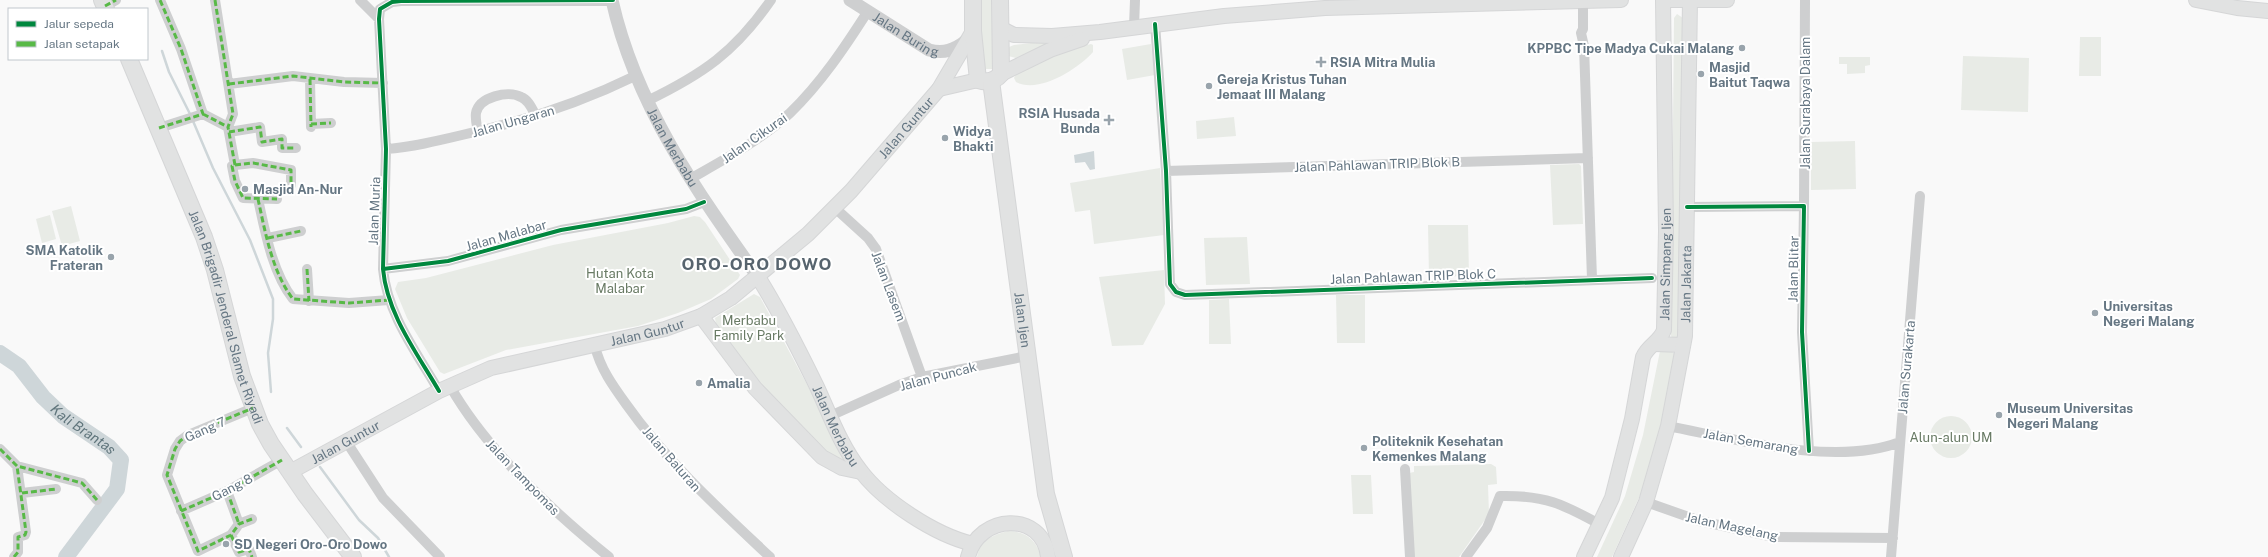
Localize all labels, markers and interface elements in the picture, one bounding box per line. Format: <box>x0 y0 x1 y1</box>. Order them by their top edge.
legend <box>8 8 148 60</box>
street label: Jalan Buring <box>870 9 940 60</box>
text: Jalur sepeda <box>44 17 114 31</box>
text: Jalan setapak <box>44 37 120 51</box>
street label: Jalan Surabaya Dalam <box>1798 37 1813 169</box>
place label: KPPBC Tipe Madya Cukai Malang <box>1527 41 1734 56</box>
marker: KPPBC Tipe Madya Cukai Malang <box>1737 43 1747 53</box>
place label: RSIA Mitra Mulia <box>1330 55 1435 70</box>
marker: RSIA Mitra Mulia <box>1315 56 1327 68</box>
place label: Masjid Baitut Taqwa <box>1709 60 1790 90</box>
marker: Masjid Baitut Taqwa <box>1696 69 1706 79</box>
place label: Gereja Kristus Tuhan Jemaat III Malang <box>1217 72 1347 102</box>
marker: Gereja Kristus Tuhan Jemaat III Malang <box>1204 81 1214 91</box>
street label: Jalan Guntur <box>876 94 937 161</box>
street label: Jalan Ungaran <box>470 103 556 140</box>
street label: Jalan Merbabu <box>644 106 701 190</box>
place label: RSIA Husada Bunda <box>1019 106 1100 136</box>
street label: Jalan Cikurai <box>719 110 790 166</box>
marker: RSIA Husada Bunda <box>1103 114 1115 126</box>
place label: Widya Bhakti <box>953 124 993 154</box>
marker: Widya Bhakti <box>940 133 950 143</box>
street label: Jalan Pahlawan TRIP Blok B <box>1294 154 1460 175</box>
street label: Jalan Muria <box>366 176 383 246</box>
place label: Masjid An-Nur <box>253 182 343 197</box>
marker: Masjid An-Nur <box>240 184 250 194</box>
street label: Jalan Brigadir Jenderal Slamet Riyadi <box>185 208 266 426</box>
street label: Jalan Simpang Ijen <box>1657 208 1674 321</box>
street label: Jalan Malabar <box>464 217 548 254</box>
street label: Jalan Blitar <box>1785 235 1802 303</box>
place label: SMA Katolik Frateran <box>25 243 103 273</box>
street label: Jalan Jakarta <box>1678 245 1694 323</box>
street label: Jalan Lasem <box>868 249 909 323</box>
marker: SMA Katolik Frateran <box>106 252 116 262</box>
district label: ORO-ORO DOWO <box>682 254 832 274</box>
park label: Hutan Kota Malabar <box>586 266 654 296</box>
street label: Jalan Pahlawan TRIP Blok C <box>1330 266 1496 287</box>
street label: Jalan Ijen <box>1011 291 1033 349</box>
place label: Universitas Negeri Malang <box>2103 299 2194 329</box>
marker: Universitas Negeri Malang <box>2090 308 2100 318</box>
park label: Merbabu Family Park <box>714 313 784 343</box>
street label: Jalan Guntur <box>609 316 687 349</box>
street label: Jalan Surakarta <box>1895 320 1918 414</box>
street label: Jalan Puncak <box>898 359 978 394</box>
place label: Amalia <box>707 376 750 391</box>
marker: Amalia <box>694 378 704 388</box>
street label: Jalan Merbabu <box>809 383 862 469</box>
water label: Kali Brantas <box>47 401 120 457</box>
place label: Museum Universitas Negeri Malang <box>2007 401 2133 431</box>
marker: Museum Universitas Negeri Malang <box>1994 410 2004 420</box>
street label: Gang 7 <box>182 414 228 445</box>
street label: Jalan Guntur <box>309 418 383 467</box>
street label: Jalan Baluran <box>639 424 704 495</box>
street label: Jalan Semarang <box>1702 426 1800 457</box>
park label: Alun-alun UM <box>1910 430 1992 445</box>
place label: Politeknik Kesehatan Kemenkes Malang <box>1372 434 1503 464</box>
street label: Jalan Tampomas <box>483 436 563 518</box>
marker: Politeknik Kesehatan Kemenkes Malang <box>1359 443 1369 453</box>
street label: Gang 8 <box>209 471 255 504</box>
street label: Jalan Magelang <box>1684 509 1780 544</box>
place label: SD Negeri Oro-Oro Dowo <box>234 537 387 552</box>
marker: SD Negeri Oro-Oro Dowo <box>221 539 231 549</box>

